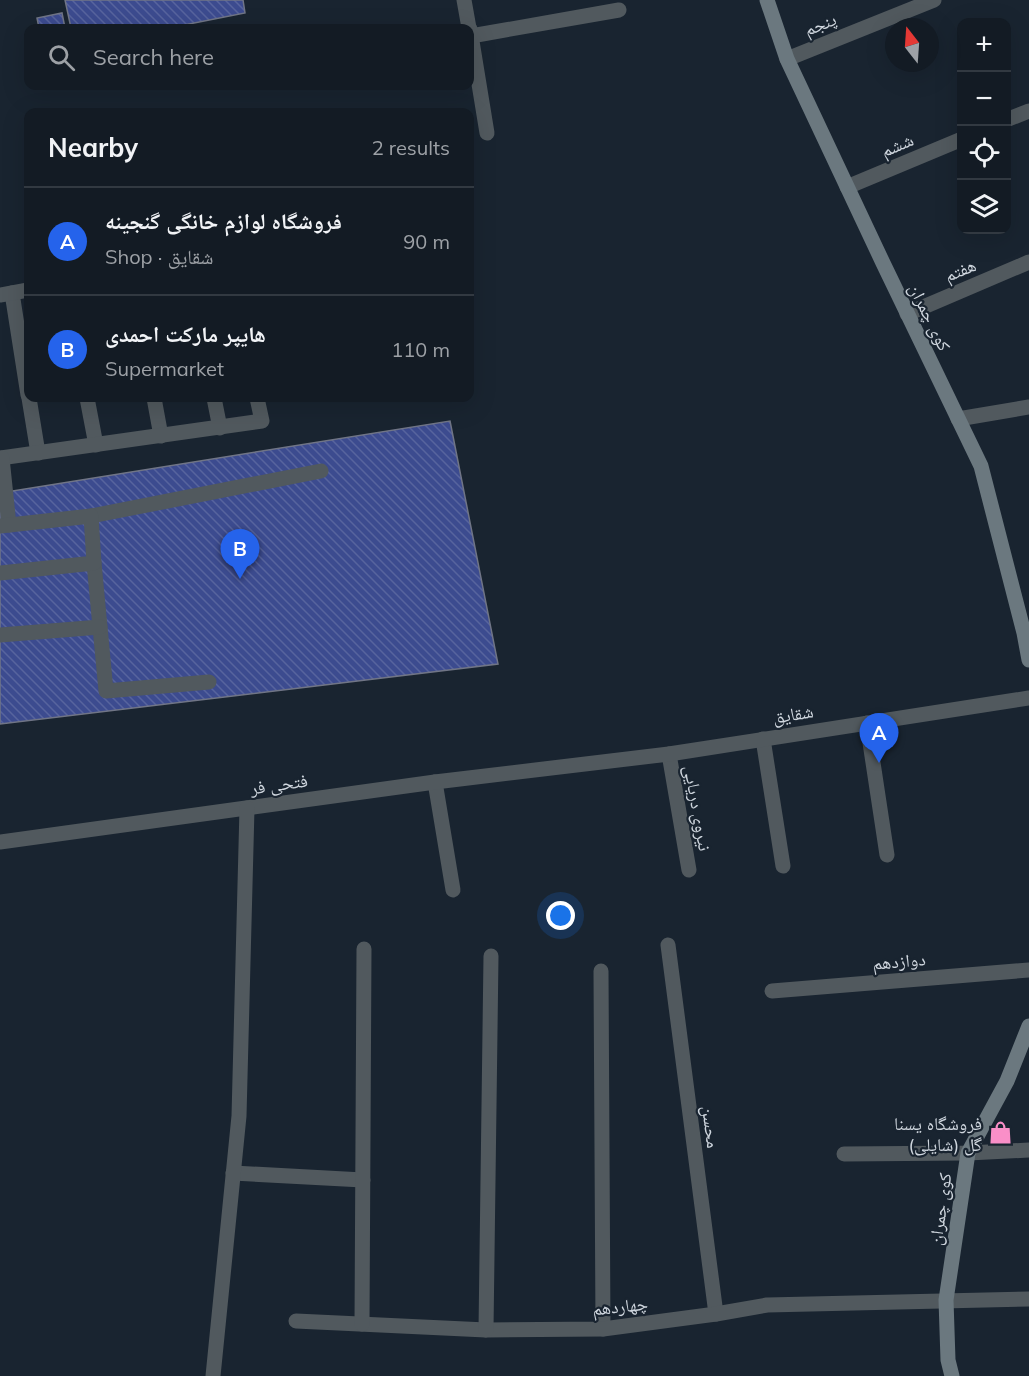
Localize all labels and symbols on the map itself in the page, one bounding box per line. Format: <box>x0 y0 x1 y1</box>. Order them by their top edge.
street label: پنجم <box>800 7 840 42</box>
north arrow <box>885 18 939 72</box>
street label: ششم <box>877 128 917 163</box>
street label: هفتم <box>941 253 980 288</box>
street label: کوی چمران <box>904 279 957 355</box>
pin: B <box>220 530 260 579</box>
street label: شقایق <box>771 699 815 729</box>
pin: A <box>860 714 898 763</box>
street label: نیروی دریایی <box>679 763 717 853</box>
street label: فتحی فر <box>248 769 309 800</box>
your location <box>546 901 575 930</box>
street label: دوازدهم <box>871 947 927 976</box>
street label: محسن <box>697 1104 725 1150</box>
place label: فروشگاه یسنا گل (شایلی) <box>894 1112 983 1156</box>
shop icon: فروشگاه یسنا گل (شایلی) <box>987 1120 1013 1146</box>
street label: کوی چمران <box>924 1171 957 1247</box>
street label: چهاردهم <box>591 1292 649 1321</box>

